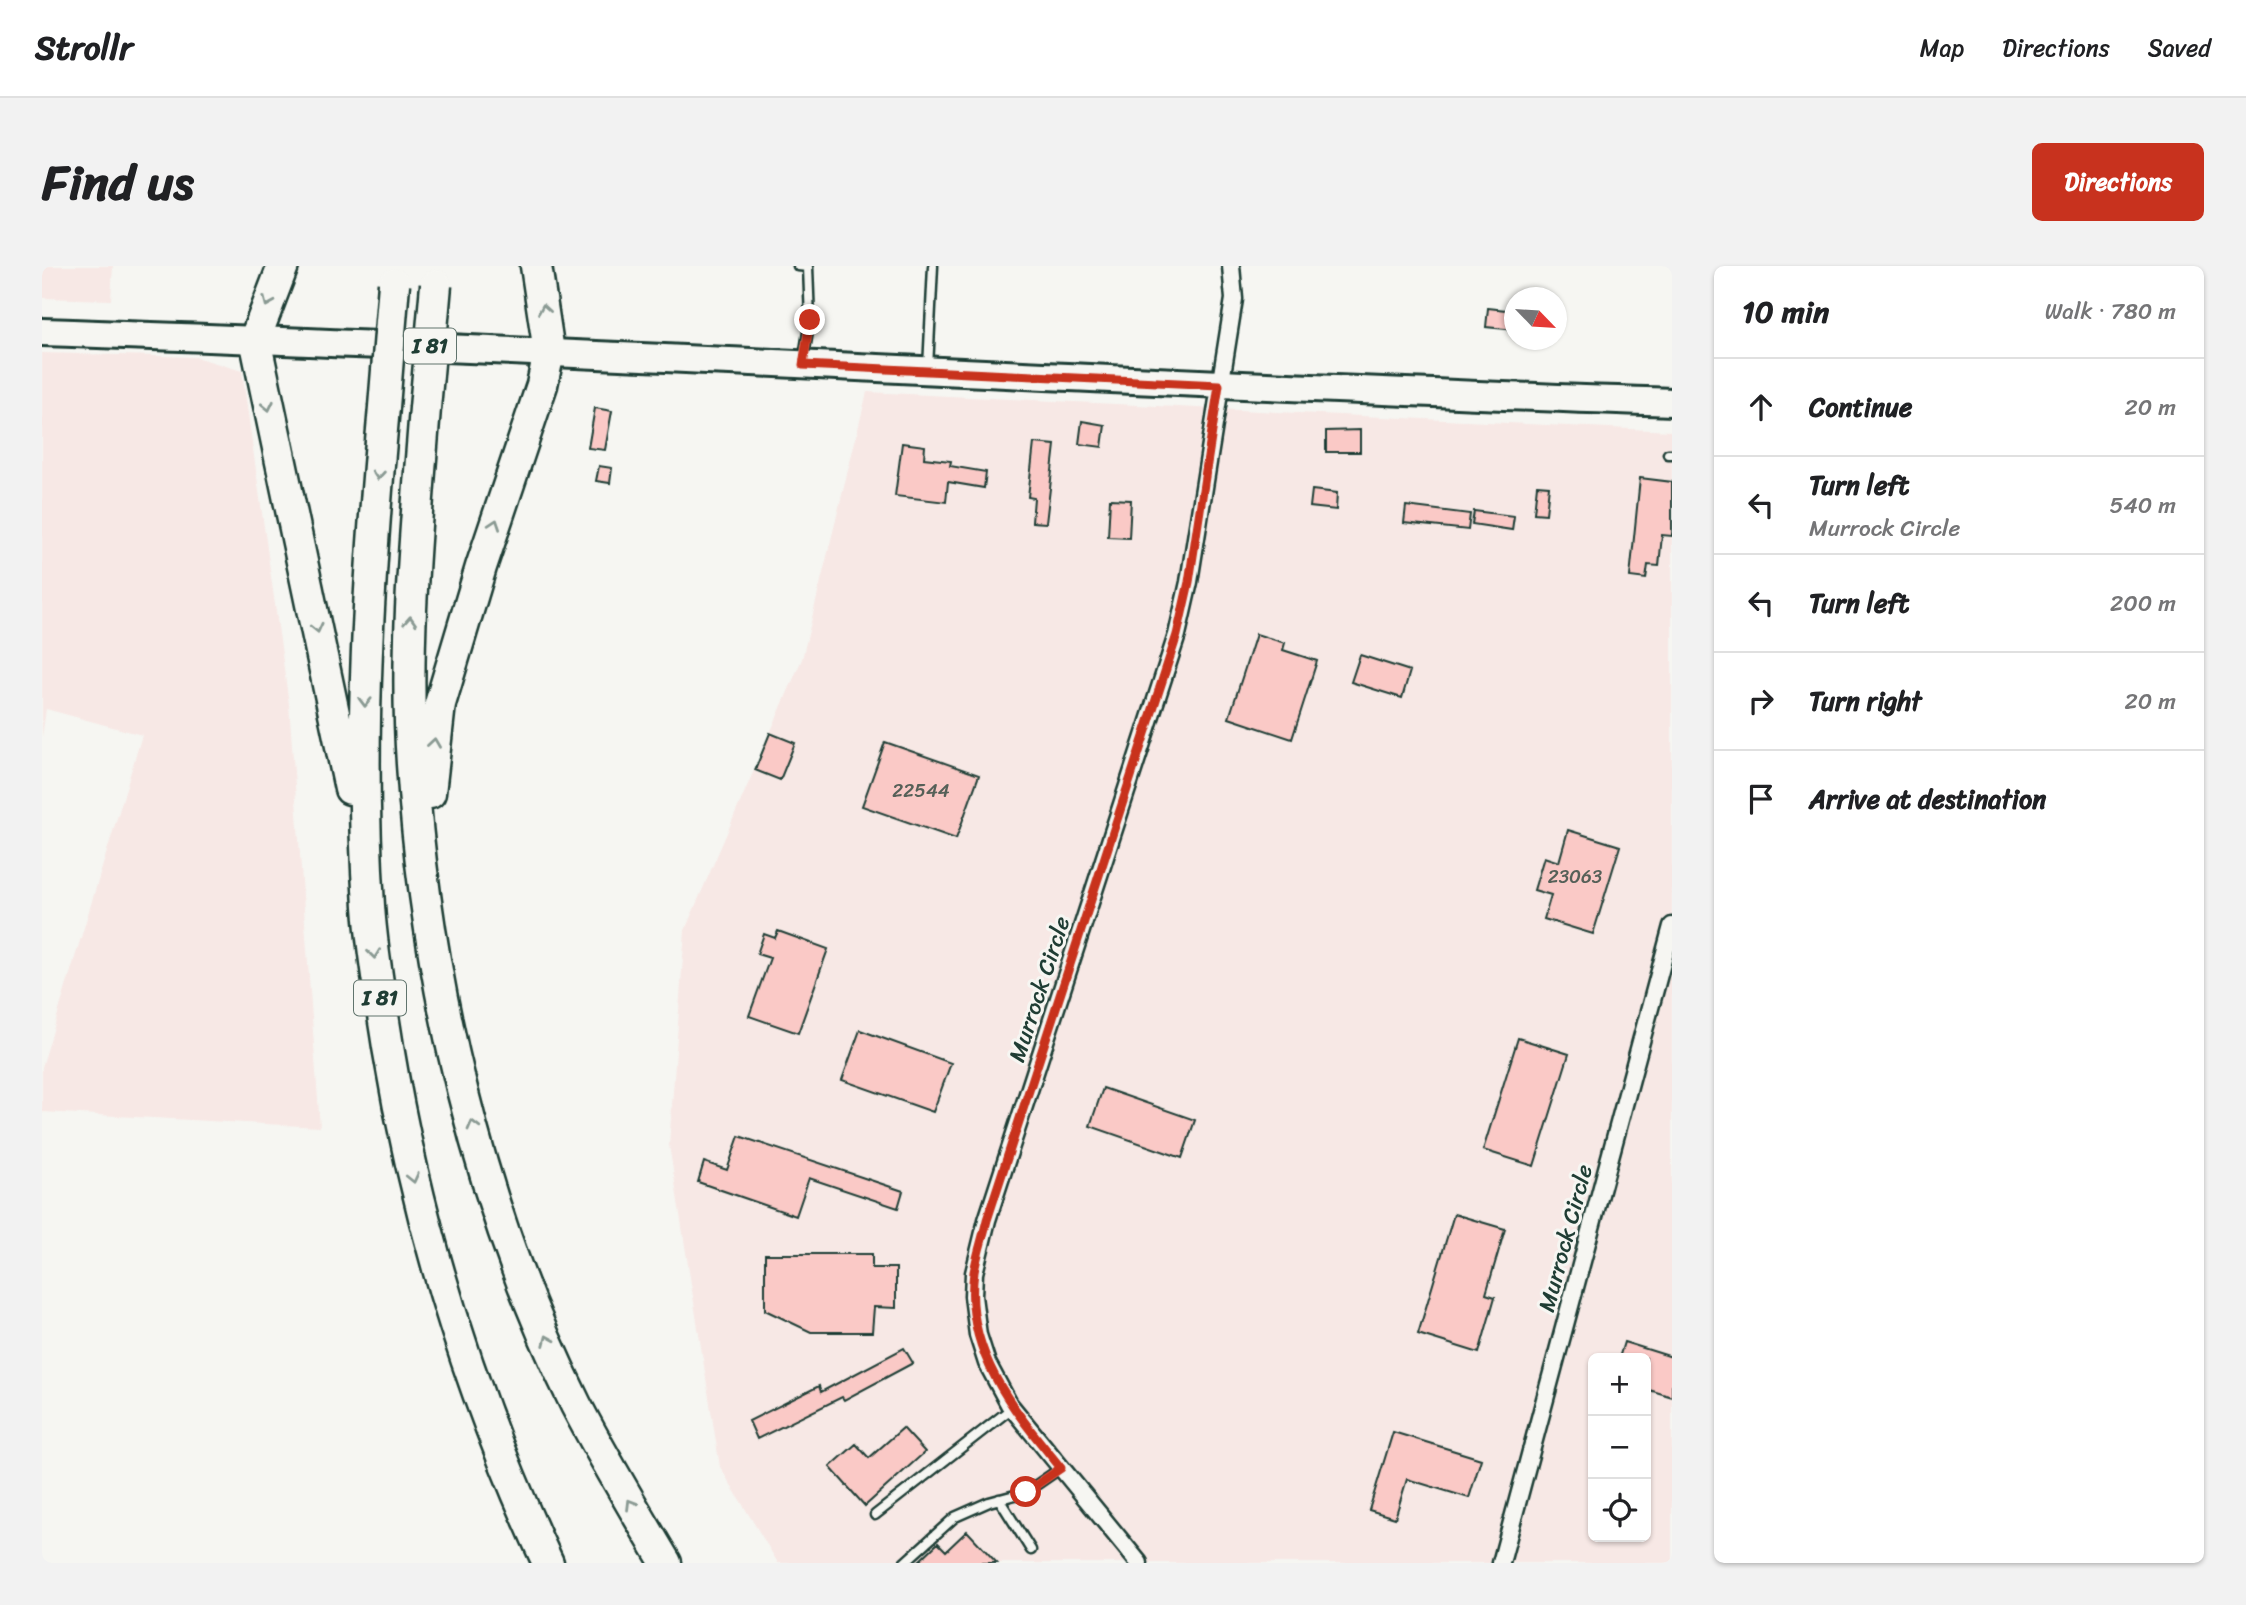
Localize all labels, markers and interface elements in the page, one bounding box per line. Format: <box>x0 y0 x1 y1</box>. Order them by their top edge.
text: Strollr <box>35 19 133 77</box>
text: Map <box>1920 27 1964 69</box>
text: Directions <box>2002 27 2110 69</box>
text: Saved <box>2148 27 2211 69</box>
text: Find us <box>42 139 194 226</box>
button: Directions <box>2032 143 2204 221</box>
text: 10 min <box>1742 285 1829 339</box>
north arrow <box>1504 287 1567 350</box>
text: Walk · 780 m <box>2045 291 2176 332</box>
one-way arrow <box>262 295 276 307</box>
one-way arrow <box>537 303 552 315</box>
route end <box>794 304 825 335</box>
road number: I 81 <box>404 328 456 364</box>
text: Continue <box>1809 384 1912 430</box>
text: 20 m <box>2125 387 2176 428</box>
icon: ahead <box>1742 388 1780 426</box>
one-way arrow <box>259 400 274 412</box>
text: Turn left <box>1809 462 1909 508</box>
one-way arrow <box>371 470 386 481</box>
text: 540 m <box>2109 485 2176 526</box>
icon: left <box>1742 486 1780 524</box>
text: Murrock Circle <box>1809 508 1960 549</box>
one-way arrow <box>487 519 501 531</box>
text: Turn left <box>1809 580 1909 626</box>
text: 200 m <box>2110 583 2176 624</box>
icon: left <box>1742 584 1780 622</box>
one-way arrow <box>403 615 418 626</box>
one-way arrow <box>308 622 323 634</box>
text: Turn right <box>1809 678 1922 724</box>
text: 20 m <box>2125 681 2176 722</box>
icon: right <box>1742 682 1780 720</box>
one-way arrow <box>357 697 372 708</box>
one-way arrow <box>426 737 441 749</box>
house number: 22544 <box>892 774 950 807</box>
text: Arrive at destination <box>1809 776 2046 822</box>
icon: arrive <box>1742 780 1780 818</box>
house number: 23063 <box>1548 860 1603 893</box>
street label: Murrock Circle <box>997 911 1082 1067</box>
one-way arrow <box>367 948 382 959</box>
road number: I 81 <box>354 980 406 1016</box>
one-way arrow <box>467 1120 481 1132</box>
street label: Murrock Circle <box>1526 1160 1605 1317</box>
one-way arrow <box>405 1172 419 1184</box>
one-way arrow <box>542 1335 556 1347</box>
map controls <box>1588 1353 1651 1542</box>
button: + <box>1588 1353 1651 1416</box>
button: − <box>1588 1416 1651 1479</box>
route start <box>1010 1476 1041 1507</box>
button: locate <box>1588 1479 1651 1542</box>
one-way arrow <box>626 1499 639 1512</box>

